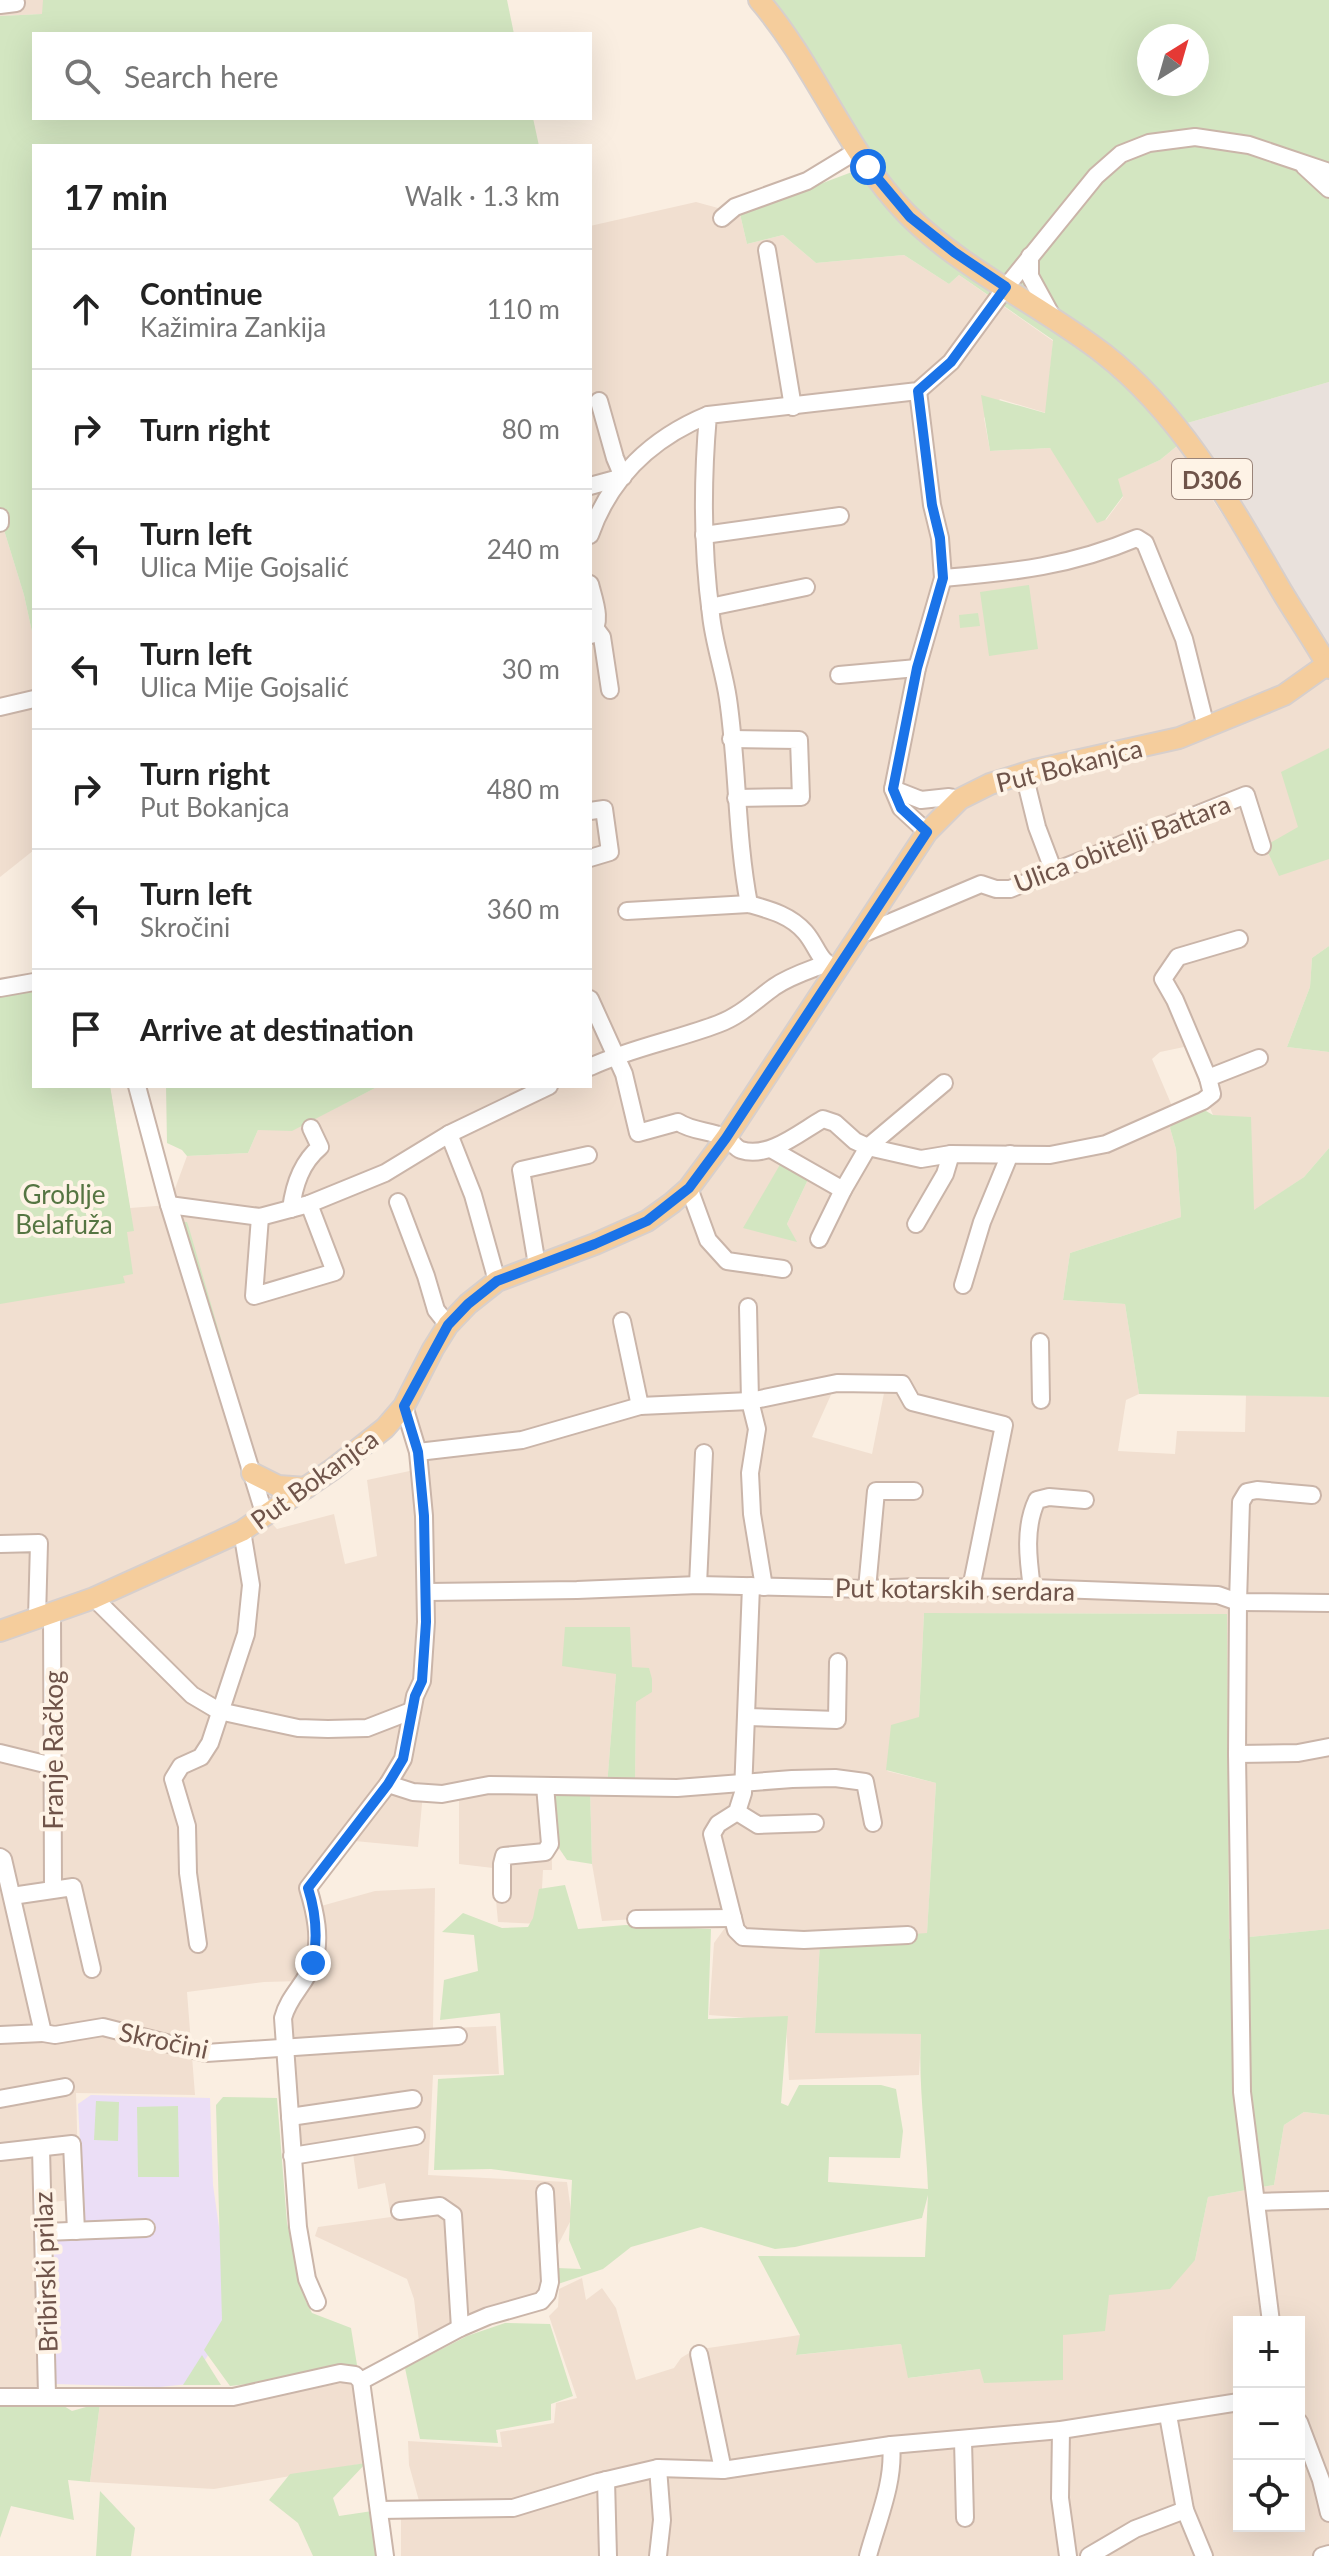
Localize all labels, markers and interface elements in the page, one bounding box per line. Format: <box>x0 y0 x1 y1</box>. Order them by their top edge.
north arrow <box>1137 24 1209 96</box>
search box <box>32 32 592 120</box>
icon: search <box>60 54 104 98</box>
text: Search here <box>124 58 279 94</box>
route start <box>850 149 886 185</box>
text: 17 min <box>64 176 168 217</box>
text: Walk · 1.3 km <box>405 180 560 212</box>
text: Continue <box>140 275 263 311</box>
icon: ahead <box>64 287 108 331</box>
text: 110 m <box>487 293 560 325</box>
text: Kažimira Zankija <box>140 311 326 343</box>
icon: right <box>64 407 108 451</box>
text: Turn right <box>140 411 270 447</box>
text: 80 m <box>502 413 560 445</box>
road number: D306 <box>1172 459 1252 499</box>
text: Turn left <box>140 515 252 551</box>
icon: left <box>64 527 108 571</box>
text: 240 m <box>487 533 560 565</box>
text: Ulica Mije Gojsalić <box>140 551 349 583</box>
text: Turn left <box>140 635 252 671</box>
icon: left <box>64 647 108 691</box>
text: 30 m <box>502 653 560 685</box>
text: Ulica Mije Gojsalić <box>140 671 349 703</box>
street label: Put Bokanjca <box>993 731 1145 799</box>
text: Turn right <box>140 755 270 791</box>
icon: right <box>64 767 108 811</box>
text: 480 m <box>487 773 560 805</box>
street label: Ulica obitelji Battara <box>1009 787 1235 899</box>
text: Put Bokanjca <box>140 791 290 823</box>
text: Turn left <box>140 875 252 911</box>
icon: left <box>64 887 108 931</box>
text: 360 m <box>487 893 560 925</box>
text: Skročini <box>140 911 230 943</box>
icon: arrive <box>64 1007 108 1051</box>
text: Arrive at destination <box>140 1011 414 1047</box>
park label: Groblje Belafuža <box>15 1178 113 1240</box>
street label: Put Bokanjca <box>244 1422 384 1536</box>
street label: Put kotarskih serdara <box>835 1571 1075 1607</box>
street label: Franje Račkog <box>37 1671 69 1830</box>
route end <box>295 1945 331 1981</box>
street label: Skročini <box>117 2015 211 2065</box>
street label: Bribirski prilaz <box>26 2191 64 2353</box>
map controls <box>1233 2316 1305 2532</box>
button: + <box>1233 2316 1305 2388</box>
button: − <box>1233 2388 1305 2460</box>
button: locate <box>1233 2460 1305 2532</box>

